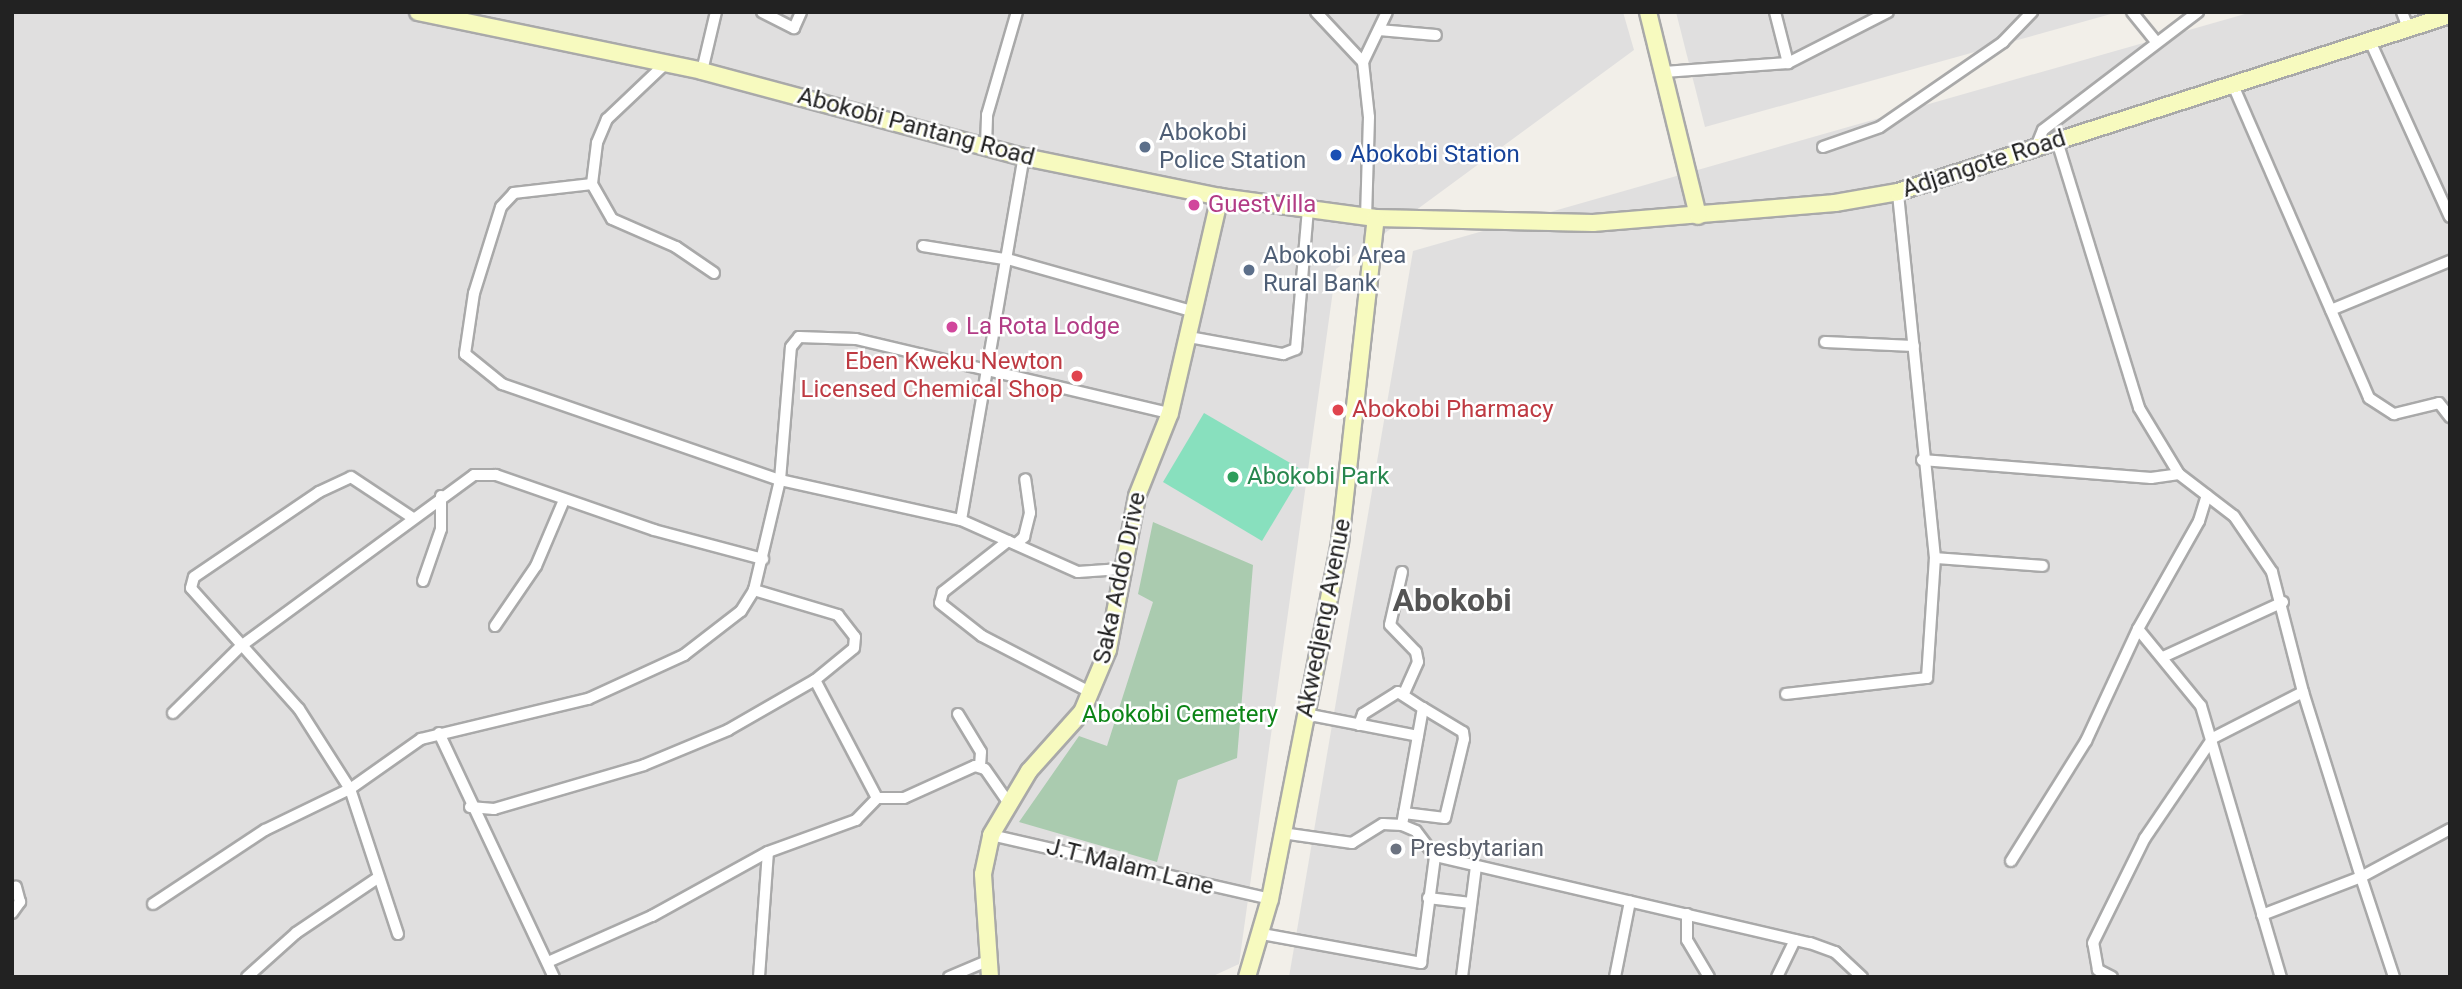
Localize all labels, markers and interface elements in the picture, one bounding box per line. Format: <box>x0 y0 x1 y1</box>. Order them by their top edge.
street label: Abokobi Pantang Road <box>794 82 1038 172</box>
place label: Abokobi Police Station <box>1159 119 1306 175</box>
street label: Adjangote Road <box>1899 124 2069 204</box>
marker: Abokobi Police Station <box>1137 139 1153 155</box>
place label: Abokobi Station <box>1350 141 1520 169</box>
marker: Abokobi Station <box>1328 147 1344 163</box>
place label: GuestVilla <box>1208 191 1316 219</box>
marker: GuestVilla <box>1186 197 1202 213</box>
place label: Abokobi Area Rural Bank <box>1263 242 1406 298</box>
marker: Abokobi Area Rural Bank <box>1241 262 1257 278</box>
place label: La Rota Lodge <box>966 313 1120 341</box>
marker: La Rota Lodge <box>944 319 960 335</box>
place label: Eben Kweku Newton Licensed Chemical Shop <box>801 348 1063 404</box>
marker: Eben Kweku Newton Licensed Chemical Shop <box>1069 368 1085 384</box>
place label: Abokobi Pharmacy <box>1352 396 1554 424</box>
marker: Abokobi Pharmacy <box>1330 402 1346 418</box>
place label: Abokobi Park <box>1247 463 1389 491</box>
marker: Abokobi Park <box>1225 469 1241 485</box>
street label: Saka Addo Drive <box>1088 490 1152 666</box>
street label: Akwedjeng Avenue <box>1291 516 1357 720</box>
district label: Abokobi <box>1392 581 1512 619</box>
park label: Abokobi Cemetery <box>1082 701 1278 729</box>
street label: J.T Malam Lane <box>1043 832 1217 902</box>
place label: Presbytarian <box>1410 835 1544 863</box>
marker: Presbytarian <box>1388 841 1404 857</box>

